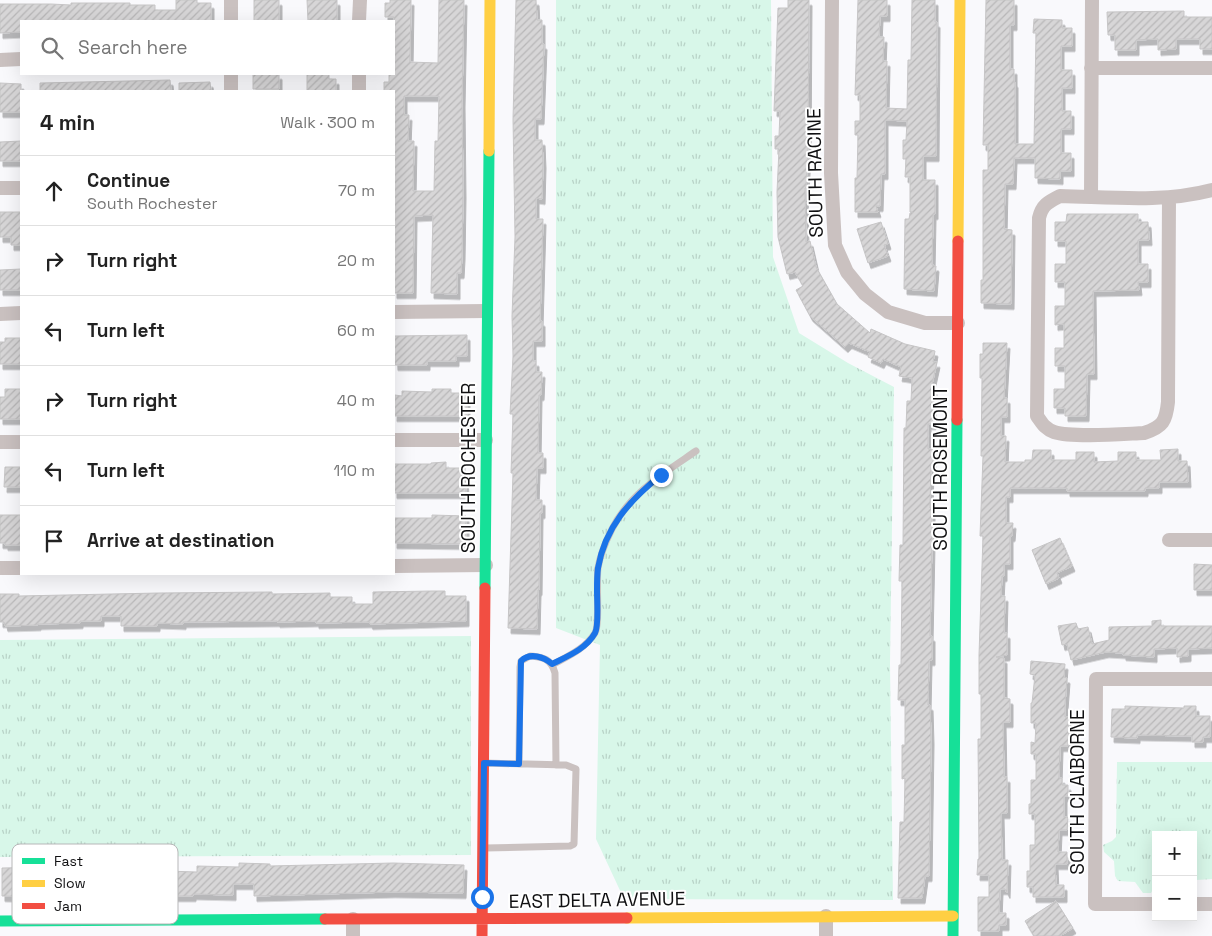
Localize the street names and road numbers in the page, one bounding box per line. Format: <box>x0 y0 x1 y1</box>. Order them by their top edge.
street label: SOUTH RACINE <box>801 108 829 238</box>
street label: SOUTH ROCHESTER <box>456 383 481 553</box>
street label: SOUTH ROSEMONT <box>928 385 953 551</box>
street label: SOUTH CLAIBORNE <box>1065 709 1090 875</box>
street label: EAST DELTA AVENUE <box>508 886 686 914</box>

